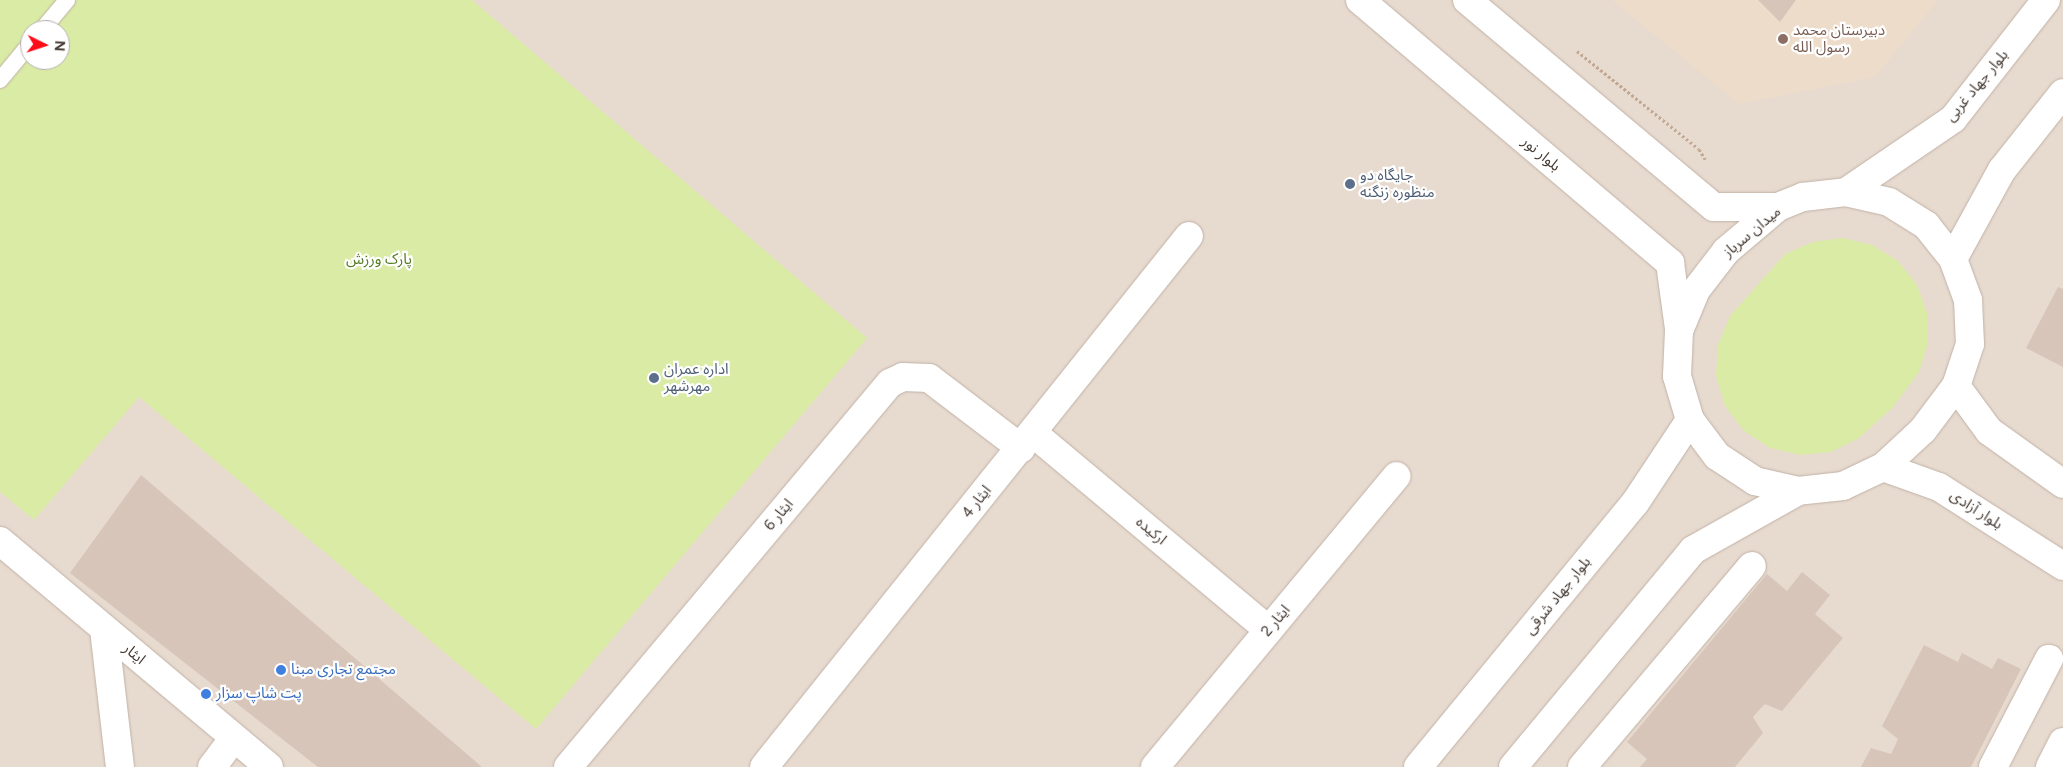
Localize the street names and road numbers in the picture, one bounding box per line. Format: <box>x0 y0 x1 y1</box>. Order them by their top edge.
street label: بلوار جهاد غربی <box>1942 46 2012 126</box>
street label: بلوار نور <box>1518 133 1564 175</box>
street label: میدان سرباز <box>1719 203 1785 261</box>
street label: ایثار 4 <box>959 482 995 522</box>
street label: بلوار آزادی <box>1946 486 2006 534</box>
street label: ایثار 6 <box>761 496 797 534</box>
street label: ارکیده <box>1132 513 1170 549</box>
street label: بلوار جهاد شرقی <box>1521 553 1595 639</box>
street label: ایثار 2 <box>1258 602 1294 640</box>
street label: ایثار <box>119 640 149 668</box>

